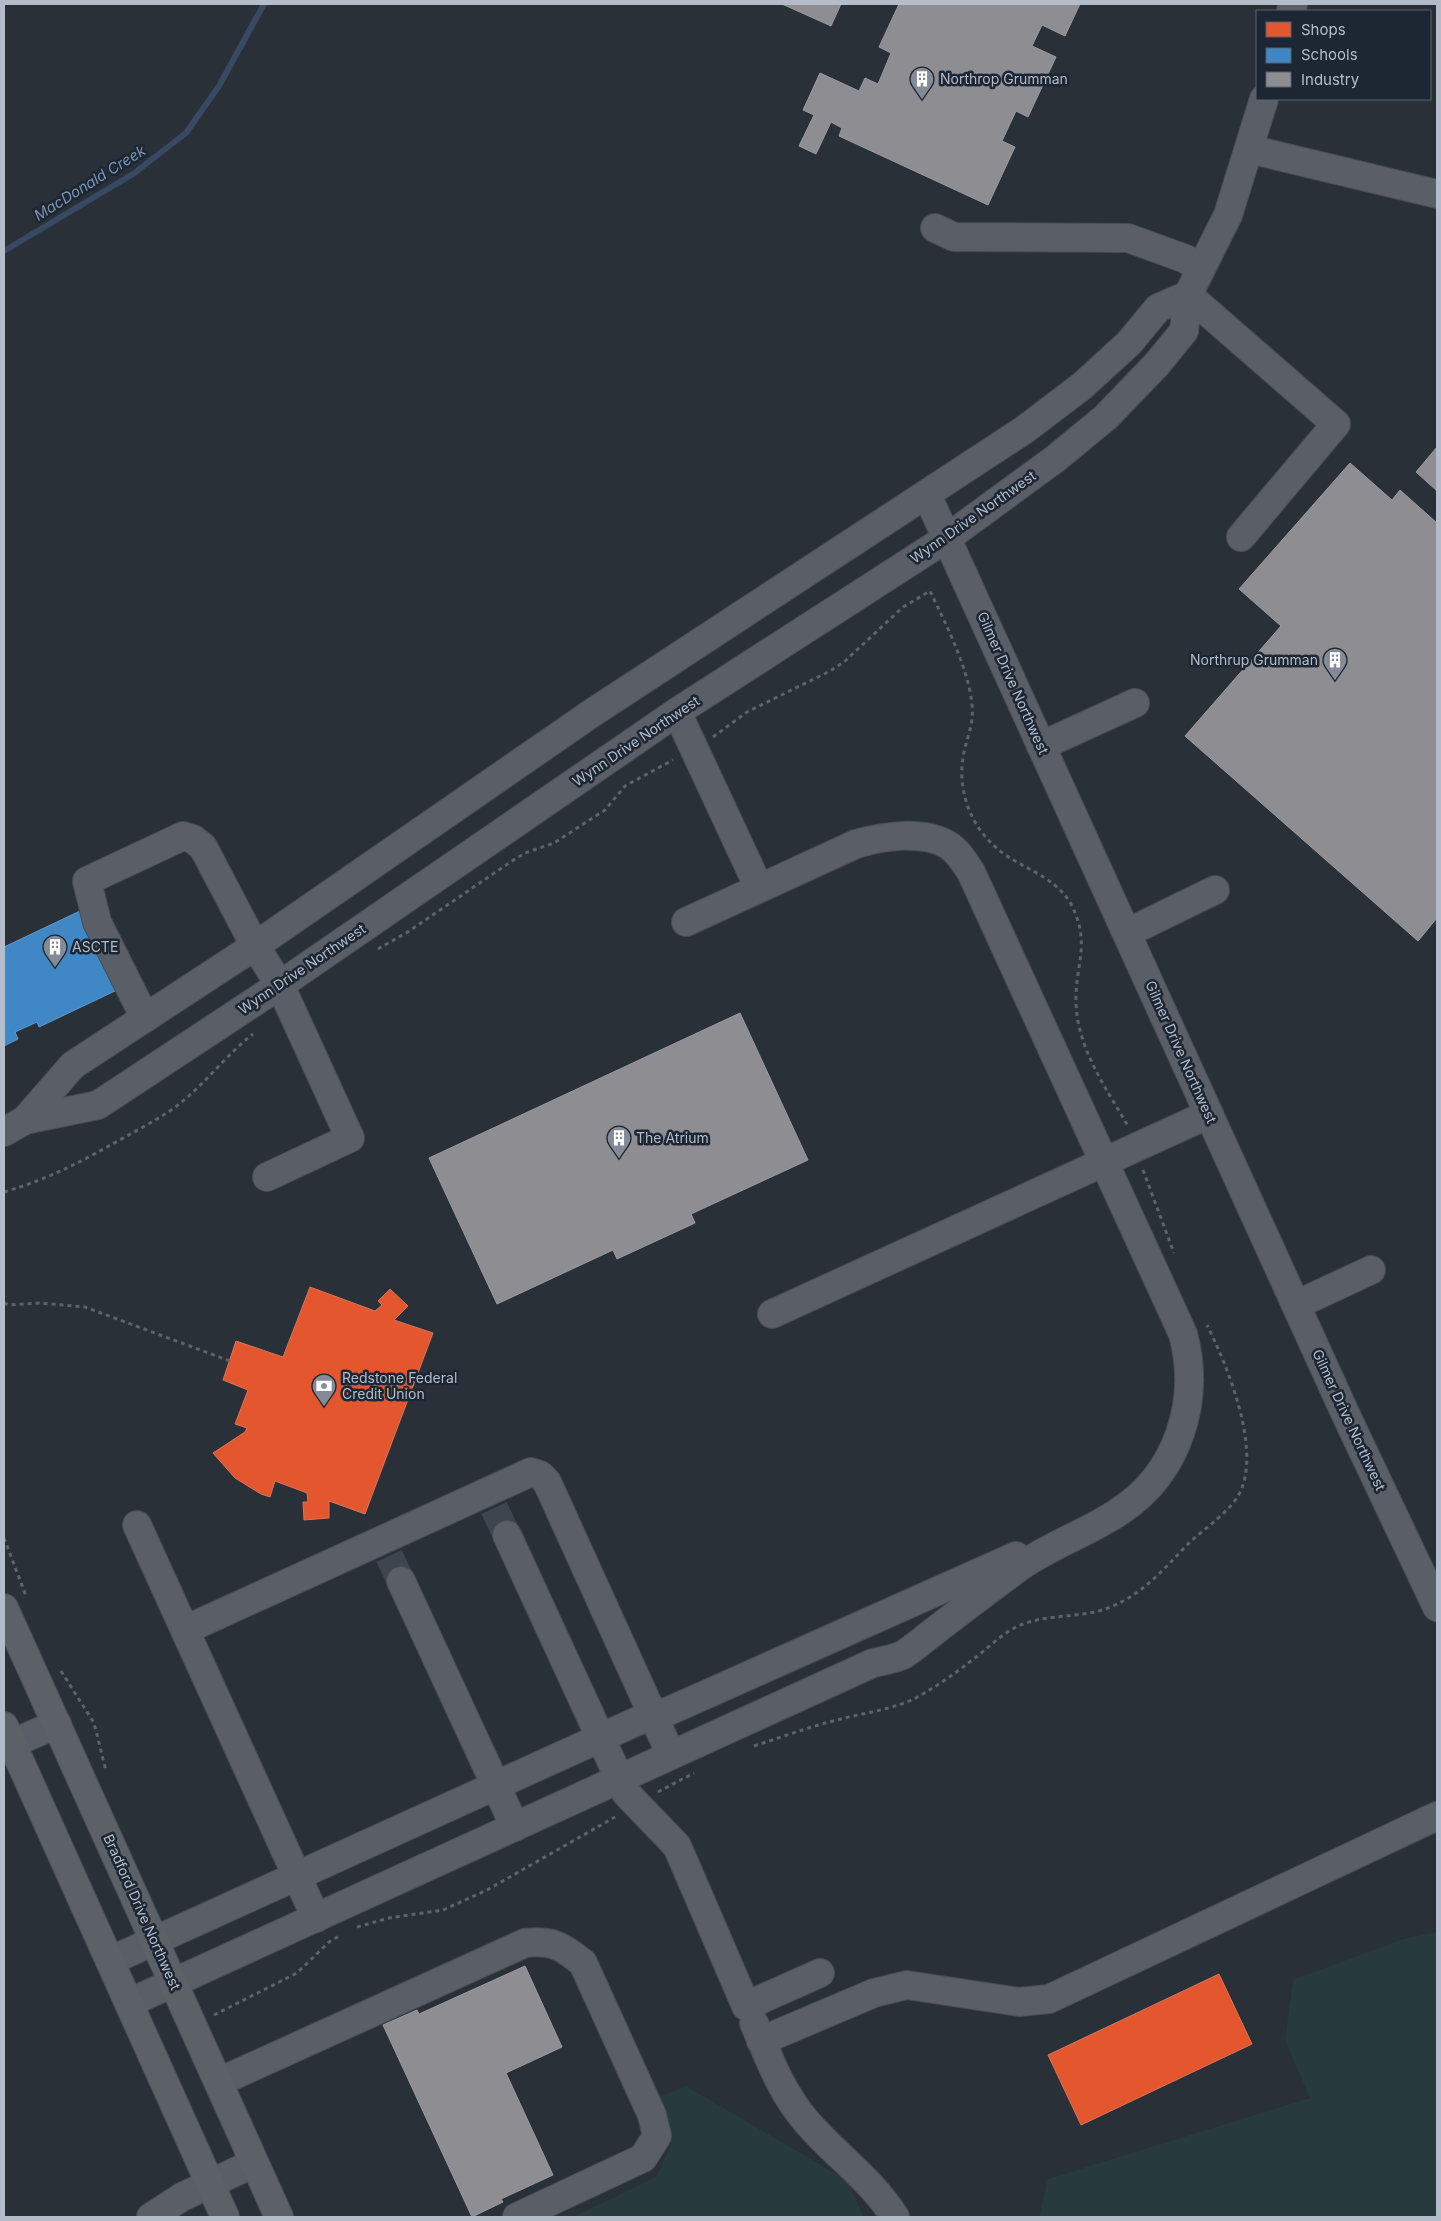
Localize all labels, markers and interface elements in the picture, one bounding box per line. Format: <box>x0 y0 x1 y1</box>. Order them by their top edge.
legend <box>1256 10 1431 100</box>
text: Shops <box>1301 20 1346 39</box>
text: Schools <box>1301 45 1358 64</box>
building icon: Northrop Grumman <box>909 66 935 100</box>
place label: Northrop Grumman <box>940 70 1068 87</box>
text: Industry <box>1301 70 1360 89</box>
water label: MacDonald Creek <box>30 140 150 225</box>
street label: Wynn Drive Northwest <box>907 467 1039 566</box>
street label: Gilmer Drive Northwest <box>974 609 1053 757</box>
building icon: Northrup Grumman <box>1322 647 1348 681</box>
place label: Northrup Grumman <box>1190 651 1318 668</box>
street label: Wynn Drive Northwest <box>569 692 703 789</box>
street label: Wynn Drive Northwest <box>235 920 369 1017</box>
building icon: ASCTE <box>42 934 68 968</box>
place label: ASCTE <box>72 938 118 955</box>
street label: Gilmer Drive Northwest <box>1142 978 1221 1126</box>
building icon: The Atrium <box>606 1125 632 1159</box>
place label: The Atrium <box>636 1129 709 1146</box>
street label: Gilmer Drive Northwest <box>1309 1346 1390 1494</box>
place label: Redstone Federal Credit Union <box>342 1369 457 1402</box>
bank icon: Redstone Federal Credit Union <box>311 1373 337 1407</box>
street label: Bradford Drive Northwest <box>100 1831 185 1993</box>

